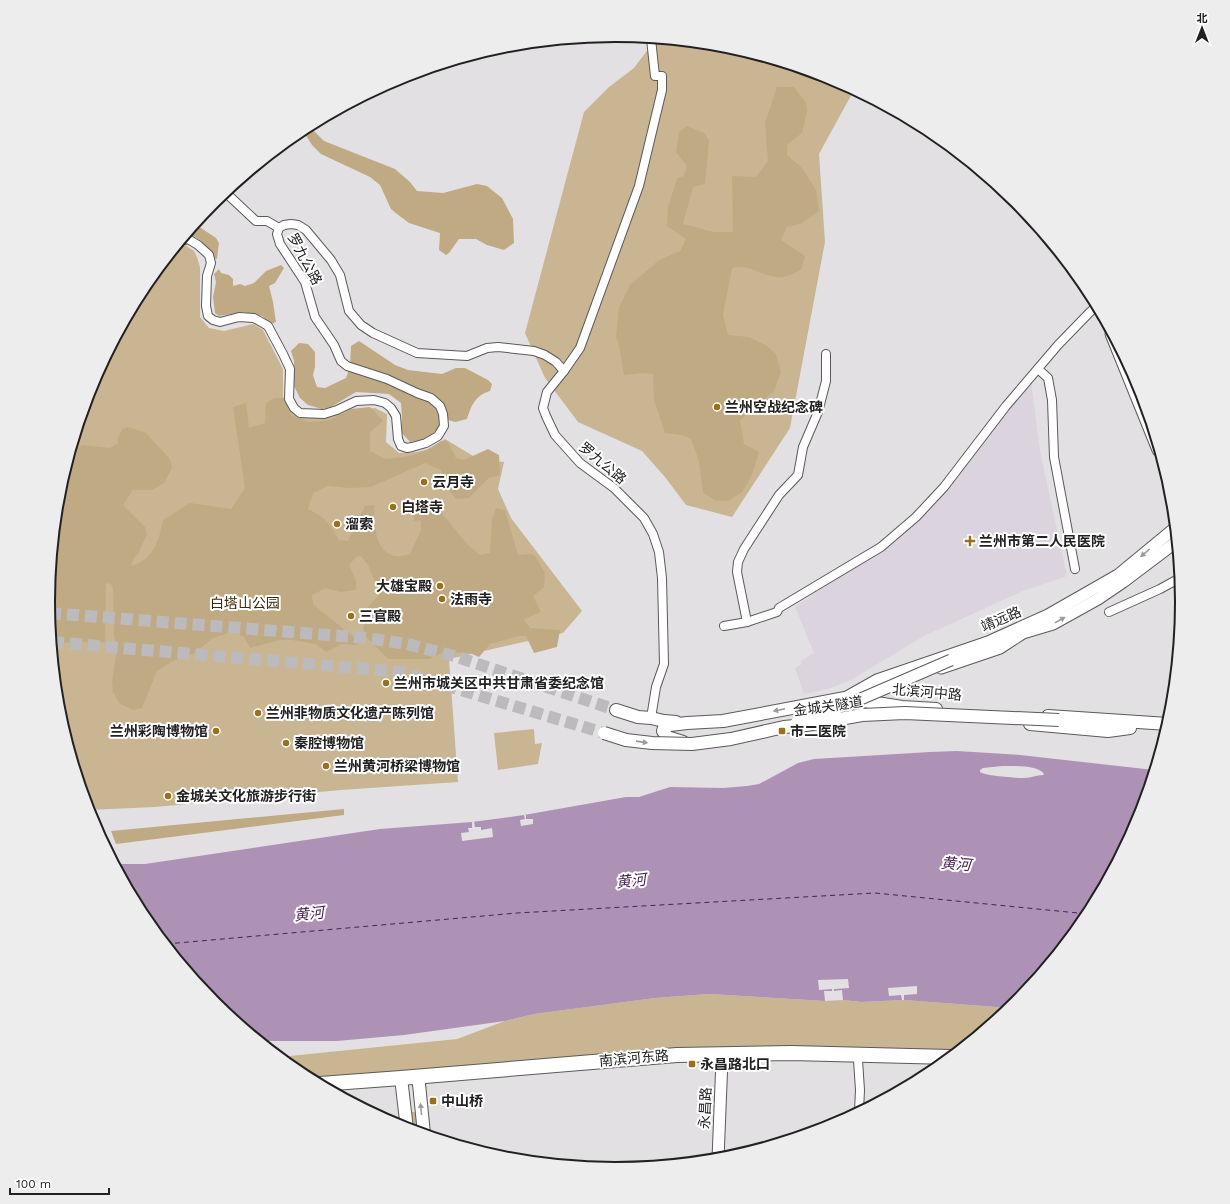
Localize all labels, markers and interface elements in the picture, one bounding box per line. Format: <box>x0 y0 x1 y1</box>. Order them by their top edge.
north arrow <box>1182 8 1222 48</box>
text: 北 <box>1197 12 1208 25</box>
street label: 罗九公路 <box>285 231 325 287</box>
place label: 兰州空战纪念碑 <box>725 399 823 415</box>
marker: 兰州空战纪念碑 <box>712 402 722 412</box>
street label: 罗九公路 <box>576 439 630 487</box>
place label: 云月寺 <box>432 474 474 490</box>
marker: 云月寺 <box>419 477 429 487</box>
place label: 白塔寺 <box>401 499 443 515</box>
marker: 白塔寺 <box>388 502 398 512</box>
place label: 溜索 <box>345 516 373 532</box>
marker: 溜索 <box>332 519 342 529</box>
place label: 兰州市第二人民医院 <box>979 533 1105 549</box>
marker: 兰州市第二人民医院 <box>964 535 976 547</box>
one-way arrow <box>1139 548 1150 557</box>
place label: 大雄宝殿 <box>376 578 432 594</box>
marker: 大雄宝殿 <box>435 581 445 591</box>
place label: 法雨寺 <box>450 591 492 607</box>
marker: 法雨寺 <box>437 594 447 604</box>
park label: 白塔山公园 <box>210 595 280 611</box>
street label: 靖远路 <box>979 603 1023 635</box>
place label: 三官殿 <box>359 608 401 624</box>
marker: 三官殿 <box>346 611 356 621</box>
one-way arrow <box>1054 616 1066 623</box>
place label: 兰州市城关区中共甘肃省委纪念馆 <box>394 675 604 691</box>
marker: 兰州市城关区中共甘肃省委纪念馆 <box>381 678 391 688</box>
street label: 北滨河中路 <box>891 681 963 703</box>
street label: 金城关隧道 <box>792 693 864 719</box>
place label: 兰州非物质文化遗产陈列馆 <box>266 705 434 721</box>
marker: 兰州非物质文化遗产陈列馆 <box>253 708 263 718</box>
one-way arrow <box>773 708 785 714</box>
place label: 兰州彩陶博物馆 <box>110 723 208 739</box>
place label: 市二医院 <box>790 723 846 739</box>
marker: 兰州彩陶博物馆 <box>211 726 221 736</box>
marker: 市二医院 <box>777 726 787 736</box>
place label: 秦腔博物馆 <box>294 735 364 751</box>
marker: 秦腔博物馆 <box>281 738 291 748</box>
one-way arrow <box>636 739 648 745</box>
place label: 兰州黄河桥梁博物馆 <box>334 758 460 774</box>
marker: 兰州黄河桥梁博物馆 <box>321 761 331 771</box>
place label: 金城关文化旅游步行街 <box>176 788 316 804</box>
marker: 金城关文化旅游步行街 <box>163 791 173 801</box>
water label: 黄河 <box>940 854 975 875</box>
water label: 黄河 <box>615 870 650 892</box>
water label: 黄河 <box>293 903 328 925</box>
street label: 南滨河东路 <box>598 1047 670 1069</box>
place label: 永昌路北口 <box>700 1056 770 1072</box>
marker: 永昌路北口 <box>687 1059 697 1069</box>
street label: 永昌路 <box>696 1087 714 1129</box>
place label: 中山桥 <box>441 1093 483 1109</box>
marker: 中山桥 <box>428 1096 438 1106</box>
one-way arrow <box>418 1103 425 1115</box>
scale bar <box>10 1170 109 1196</box>
text: 100 m <box>16 1177 51 1191</box>

